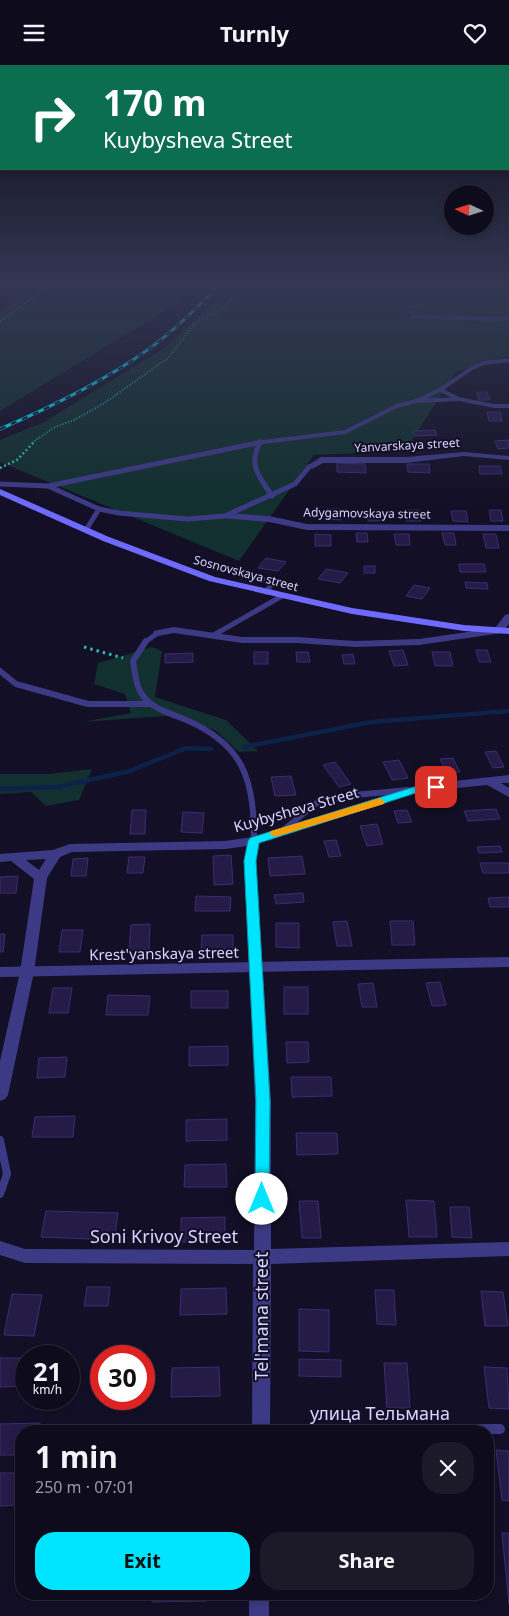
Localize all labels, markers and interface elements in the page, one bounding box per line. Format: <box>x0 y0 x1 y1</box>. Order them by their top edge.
text: Turnly <box>220 18 289 48</box>
icon: menu <box>20 19 48 47</box>
icon: heart <box>461 19 489 47</box>
text: 170 m <box>103 79 206 126</box>
icon: right <box>20 85 85 150</box>
text: Kuybysheva Street <box>103 124 293 154</box>
north arrow <box>444 185 494 235</box>
map controls <box>444 185 494 235</box>
street label: Yanvarskaya street <box>354 434 461 456</box>
street label: Adygamovskaya street <box>303 503 431 523</box>
street label: Sosnovskaya street <box>192 551 301 595</box>
pin <box>415 766 457 808</box>
icon: arrive <box>422 773 450 801</box>
street label: Kuybysheva Street <box>231 781 361 836</box>
street label: Krest'yanskaya street <box>89 942 240 964</box>
position arrow <box>235 1172 287 1224</box>
street label: Soni Krivoy Street <box>90 1224 239 1248</box>
street label: Tel'mana street <box>249 1251 273 1380</box>
speed limit sign: 30 <box>90 1345 155 1410</box>
text: 21 <box>33 1354 62 1388</box>
text: km/h <box>33 1381 62 1398</box>
street label: улица Тельмана <box>310 1401 450 1425</box>
text: 1 min <box>35 1436 118 1477</box>
button: close <box>422 1442 474 1494</box>
text: 250 m · 07:01 <box>35 1476 135 1498</box>
button: Exit <box>35 1532 250 1590</box>
button: Share <box>260 1532 474 1590</box>

